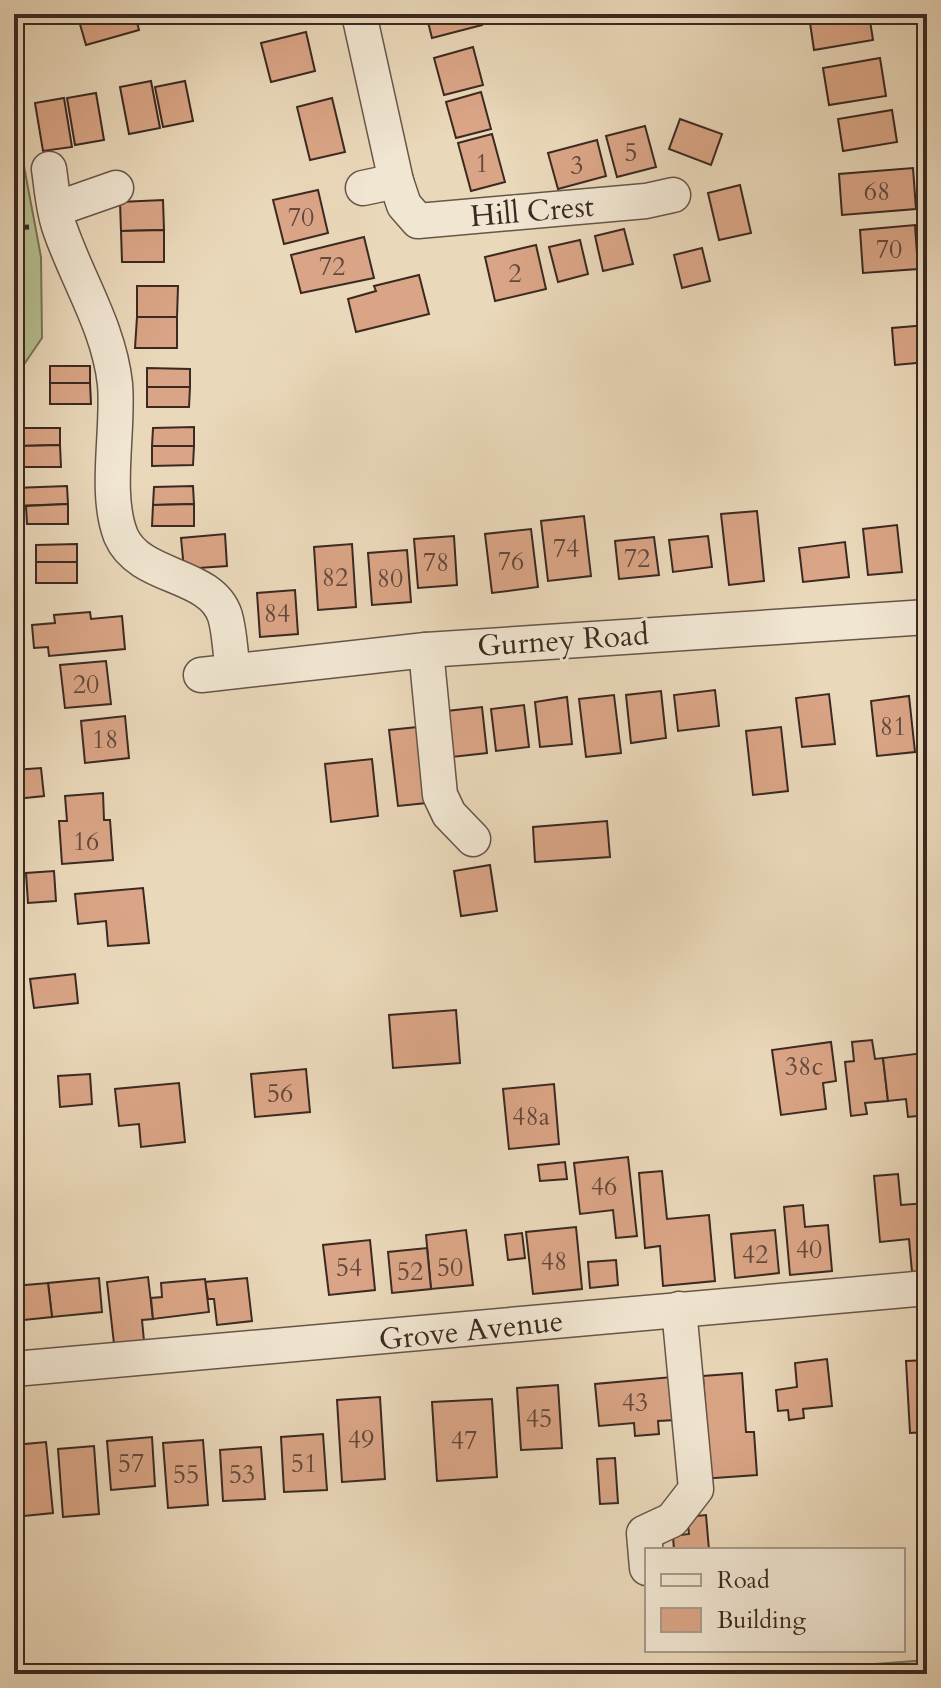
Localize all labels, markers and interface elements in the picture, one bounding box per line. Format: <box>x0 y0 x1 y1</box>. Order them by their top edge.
house number: 5 <box>624 135 638 170</box>
house number: 1 <box>475 146 489 181</box>
house number: 3 <box>570 148 584 183</box>
house number: 68 <box>864 174 890 209</box>
street label: Hill Crest <box>469 186 596 237</box>
house number: 70 <box>288 200 314 235</box>
house number: 70 <box>876 232 902 267</box>
house number: 72 <box>319 249 345 284</box>
house number: 2 <box>508 256 522 291</box>
house number: 74 <box>553 531 579 566</box>
house number: 72 <box>624 541 650 576</box>
house number: 76 <box>498 544 524 579</box>
house number: 78 <box>423 545 449 580</box>
house number: 82 <box>322 560 348 595</box>
house number: 80 <box>377 561 403 596</box>
house number: 84 <box>264 596 290 631</box>
street label: Gurney Road <box>476 614 650 667</box>
house number: 20 <box>73 667 99 702</box>
house number: 81 <box>880 709 906 744</box>
house number: 18 <box>92 722 118 757</box>
house number: 16 <box>73 824 99 859</box>
house number: 38c <box>785 1049 823 1084</box>
house number: 56 <box>267 1076 293 1111</box>
house number: 48a <box>512 1099 550 1134</box>
house number: 46 <box>591 1169 617 1204</box>
house number: 40 <box>796 1232 822 1267</box>
house number: 42 <box>742 1237 768 1272</box>
house number: 48 <box>541 1244 567 1279</box>
house number: 54 <box>336 1250 362 1285</box>
house number: 50 <box>437 1250 463 1285</box>
house number: 52 <box>397 1254 423 1289</box>
street label: Grove Avenue <box>377 1300 565 1361</box>
house number: 43 <box>622 1385 648 1420</box>
house number: 45 <box>526 1401 552 1436</box>
house number: 49 <box>348 1422 374 1457</box>
house number: 47 <box>451 1423 477 1458</box>
house number: 57 <box>118 1446 144 1481</box>
house number: 51 <box>291 1446 317 1481</box>
house number: 55 <box>173 1457 199 1492</box>
house number: 53 <box>229 1457 255 1492</box>
legend <box>645 1548 905 1652</box>
text: Road <box>717 1564 770 1597</box>
text: Building <box>717 1604 807 1637</box>

